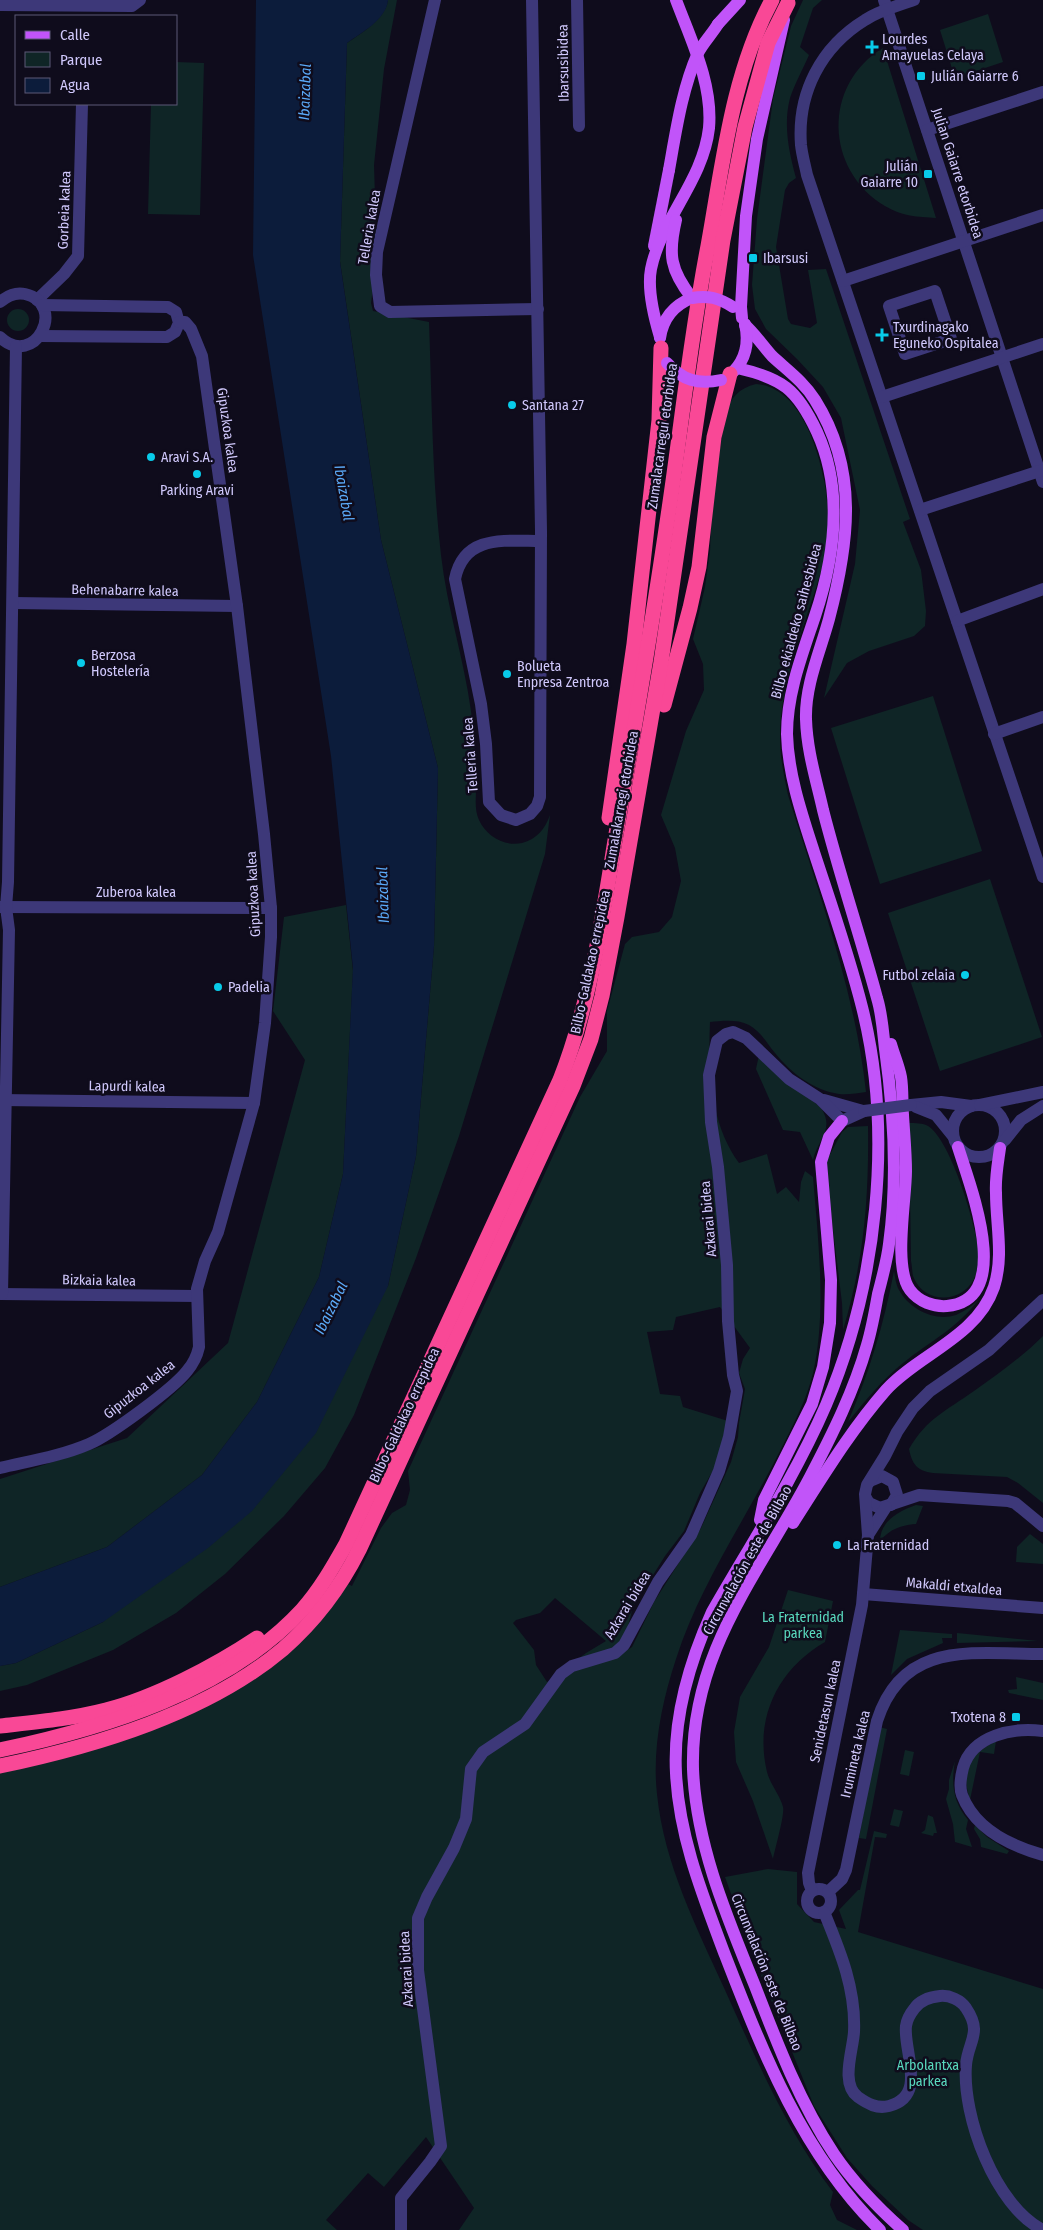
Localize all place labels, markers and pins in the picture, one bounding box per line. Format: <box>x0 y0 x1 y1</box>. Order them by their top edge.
place label: Lourdes Amayuelas Celaya <box>882 31 984 64</box>
marker: Lourdes Amayuelas Celaya <box>866 41 878 53</box>
place label: Julián Gaiarre 6 <box>931 68 1019 85</box>
marker: Julián Gaiarre 6 <box>915 70 927 82</box>
place label: Julián Gaiarre 10 <box>860 158 918 191</box>
marker: Julián Gaiarre 10 <box>922 168 934 180</box>
place label: Ibarsusi <box>763 250 808 267</box>
marker: Ibarsusi <box>747 252 759 264</box>
place label: Txurdinagako Eguneko Ospitalea <box>893 319 999 352</box>
marker: Txurdinagako Eguneko Ospitalea <box>875 328 889 342</box>
place label: Santana 27 <box>522 397 584 414</box>
marker: Santana 27 <box>506 399 518 411</box>
place label: Aravi S.A. <box>161 449 213 466</box>
marker: Aravi S.A. <box>145 451 157 463</box>
marker: Parking Aravi <box>191 468 203 480</box>
place label: Parking Aravi <box>160 482 234 499</box>
place label: Berzosa Hostelería <box>91 647 150 680</box>
marker: Berzosa Hostelería <box>75 657 87 669</box>
place label: Bolueta Enpresa Zentroa <box>517 658 610 691</box>
marker: Bolueta Enpresa Zentroa <box>501 668 513 680</box>
place label: Futbol zelaia <box>882 967 955 984</box>
marker: Futbol zelaia <box>959 969 971 981</box>
place label: Padelia <box>228 979 270 996</box>
marker: Padelia <box>212 981 224 993</box>
place label: La Fraternidad <box>847 1537 929 1554</box>
marker: La Fraternidad <box>831 1539 843 1551</box>
place label: Txotena 8 <box>951 1709 1006 1726</box>
marker: Txotena 8 <box>1010 1711 1022 1723</box>

